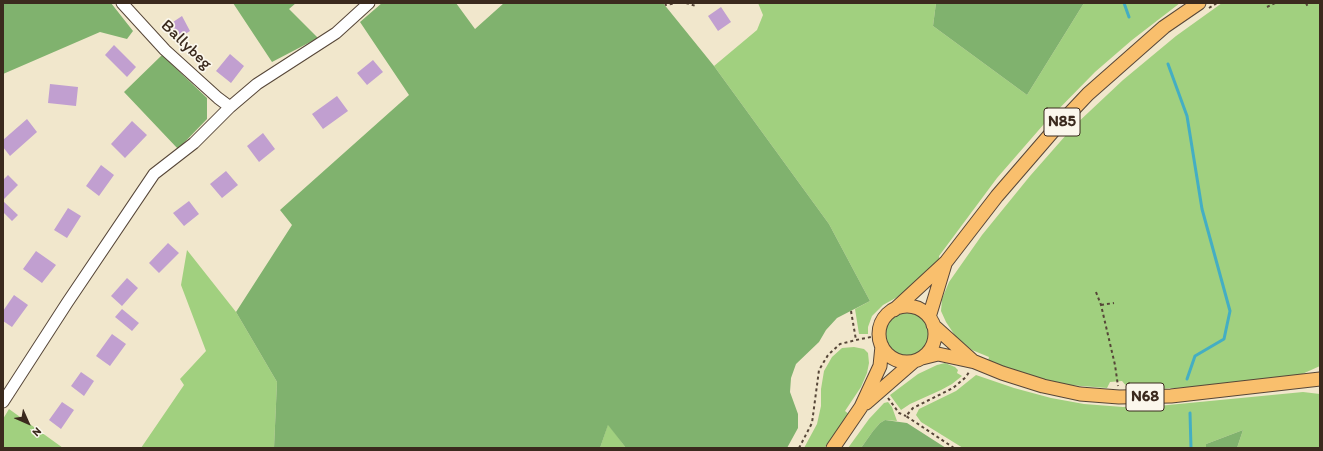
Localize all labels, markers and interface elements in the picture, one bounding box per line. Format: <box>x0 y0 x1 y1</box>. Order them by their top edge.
street label: Ballybeg <box>156 16 216 74</box>
road number: N85 <box>1044 108 1080 136</box>
road number: N68 <box>1126 383 1164 411</box>
north arrow <box>8 403 48 443</box>
text: N <box>30 425 44 439</box>

